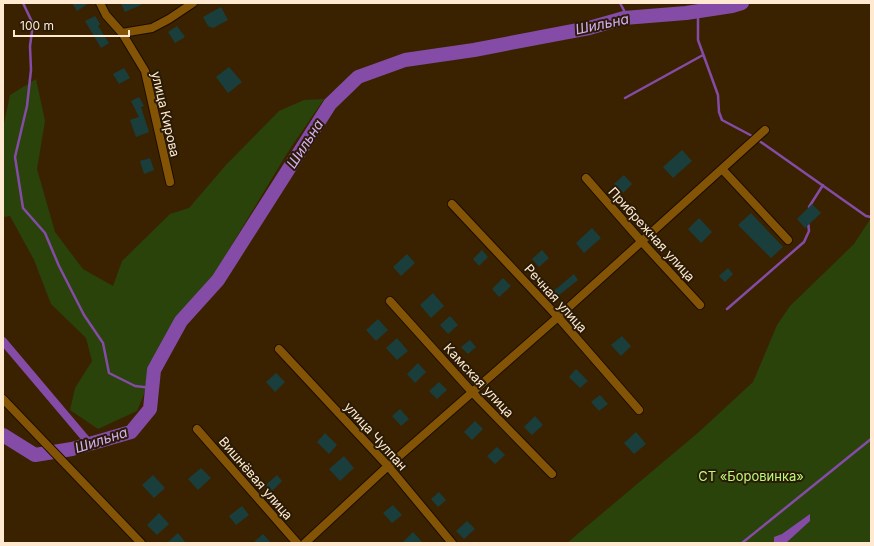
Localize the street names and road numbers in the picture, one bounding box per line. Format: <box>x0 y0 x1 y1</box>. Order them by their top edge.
street label: улица Кирова <box>148 70 184 158</box>
street label: Прибрежная улица <box>605 183 699 285</box>
street label: Речная улица <box>521 261 591 335</box>
street label: Камская улица <box>441 340 517 420</box>
street label: улица Чулпан <box>341 398 411 474</box>
street label: Вишнёвая улица <box>216 433 296 523</box>

